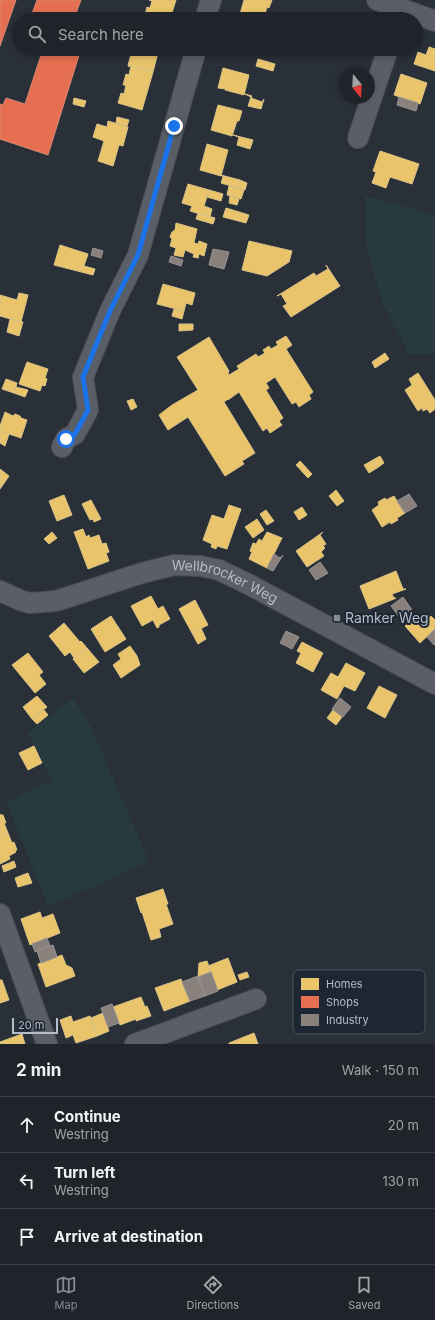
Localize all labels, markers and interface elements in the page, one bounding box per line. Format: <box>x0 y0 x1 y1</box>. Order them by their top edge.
search box <box>12 12 423 56</box>
icon: search <box>26 23 48 45</box>
text: Search here <box>58 25 144 44</box>
north arrow <box>339 68 375 104</box>
route end <box>165 117 183 135</box>
route start <box>57 430 75 448</box>
street label: Wellbrocker Weg <box>171 556 281 607</box>
place label: Ramker Weg <box>345 609 429 626</box>
marker: Ramker Weg <box>332 613 342 623</box>
legend <box>293 970 425 1034</box>
text: Homes <box>326 977 363 991</box>
text: Shops <box>326 995 359 1009</box>
text: Industry <box>326 1013 369 1027</box>
scale bar <box>12 1016 58 1035</box>
text: 20 m <box>18 1018 44 1032</box>
text: 2 min <box>16 1060 61 1080</box>
text: Walk · 150 m <box>342 1062 419 1078</box>
text: Continue <box>54 1107 121 1126</box>
icon: ahead <box>16 1114 38 1136</box>
text: 20 m <box>388 1117 419 1133</box>
text: Westring <box>54 1126 109 1142</box>
text: Turn left <box>54 1163 115 1182</box>
icon: left <box>16 1170 38 1192</box>
text: 130 m <box>382 1173 419 1189</box>
text: Westring <box>54 1182 109 1198</box>
icon: arrive <box>16 1226 38 1248</box>
text: Arrive at destination <box>54 1227 203 1246</box>
tab: Map <box>55 1274 77 1312</box>
tab: Directions <box>187 1274 239 1312</box>
tab: Saved <box>348 1274 380 1312</box>

